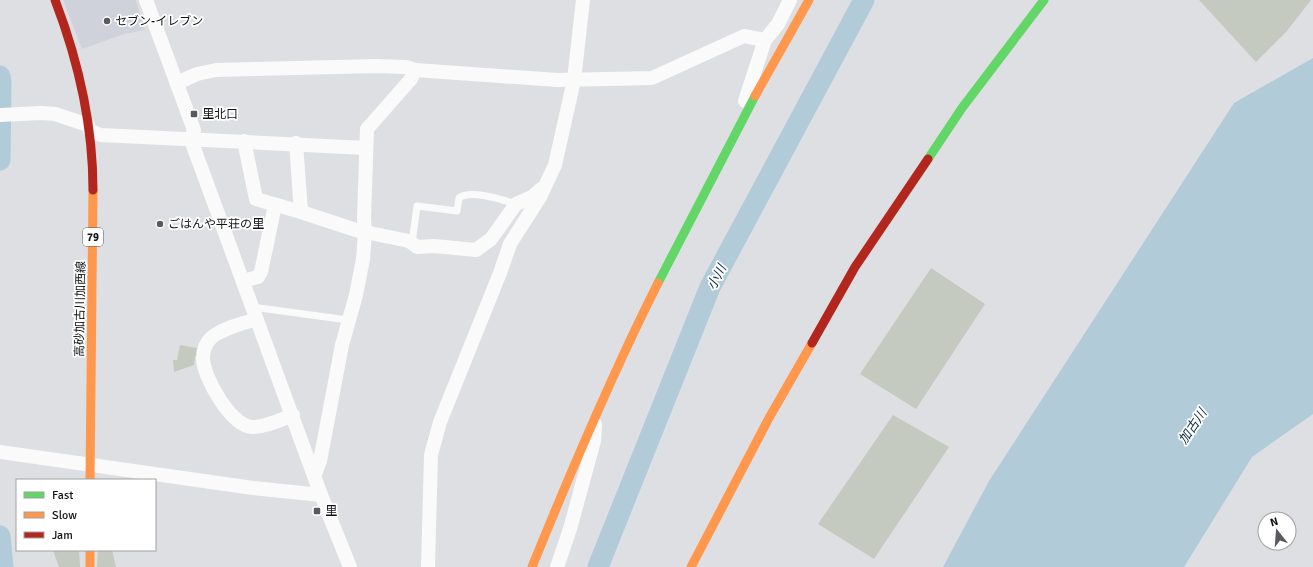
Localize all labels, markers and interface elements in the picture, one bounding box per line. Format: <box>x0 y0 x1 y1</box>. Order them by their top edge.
place label: セブン-イレブン <box>115 14 203 29</box>
marker: セブン-イレブン <box>102 16 112 26</box>
place label: 里北口 <box>202 107 238 122</box>
marker: 里北口 <box>189 109 199 119</box>
place label: ごはんや平荘の里 <box>168 217 264 232</box>
marker: ごはんや平荘の里 <box>155 219 165 229</box>
road number: 79 <box>83 228 103 246</box>
water label: 小川 <box>704 260 731 293</box>
street label: 高砂加古川加西線 <box>72 261 89 357</box>
water label: 加古川 <box>1175 404 1211 447</box>
legend <box>16 479 156 551</box>
text: Fast <box>52 488 73 503</box>
place label: 里 <box>325 504 337 519</box>
marker: 里 <box>312 506 322 516</box>
text: Slow <box>52 508 77 523</box>
north arrow <box>1257 511 1297 551</box>
text: N <box>1269 515 1280 529</box>
text: Jam <box>52 528 73 543</box>

